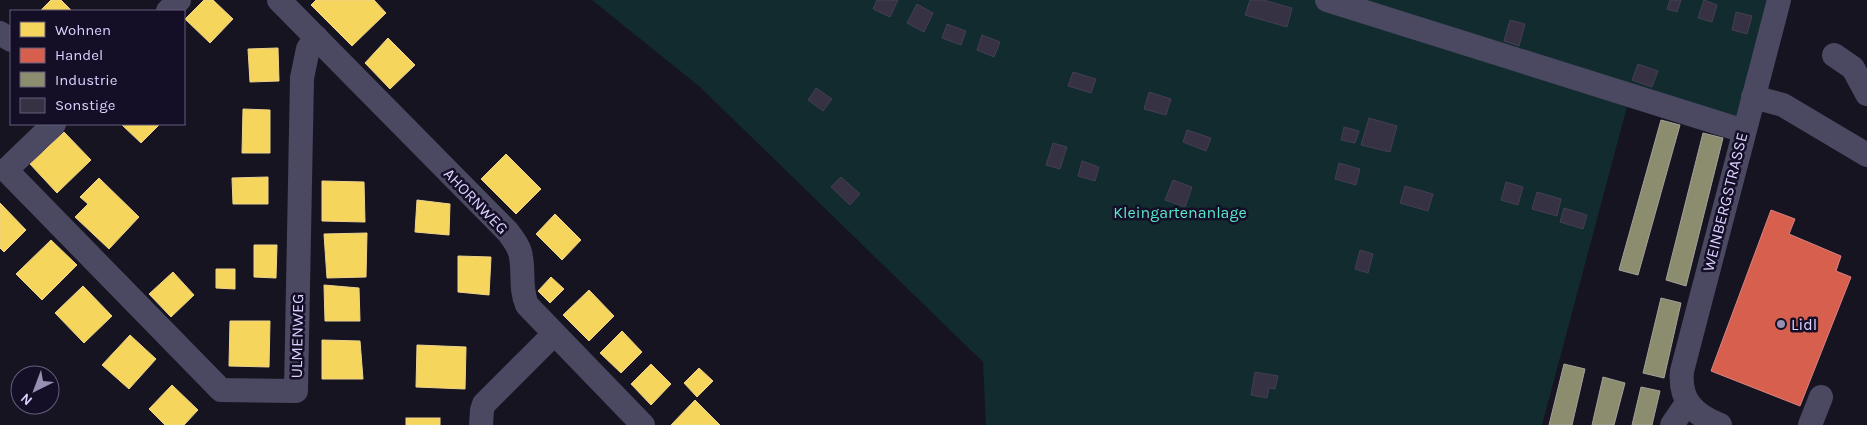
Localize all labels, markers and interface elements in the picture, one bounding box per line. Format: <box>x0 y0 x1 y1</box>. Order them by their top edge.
legend <box>10 10 185 125</box>
text: Wohnen <box>55 21 111 39</box>
text: Handel <box>55 46 103 64</box>
text: Industrie <box>55 71 117 89</box>
text: Sonstige <box>55 96 115 114</box>
street label: WEINBERGSTRASSE <box>1699 130 1751 274</box>
street label: AHORNWEG <box>440 164 512 238</box>
park label: Kleingartenanlage <box>1113 203 1247 222</box>
street label: ULMENWEG <box>287 293 307 379</box>
place label: Lidl <box>1791 315 1817 334</box>
marker: Lidl <box>1775 318 1787 330</box>
north arrow <box>10 365 60 415</box>
text: N <box>17 390 36 409</box>

